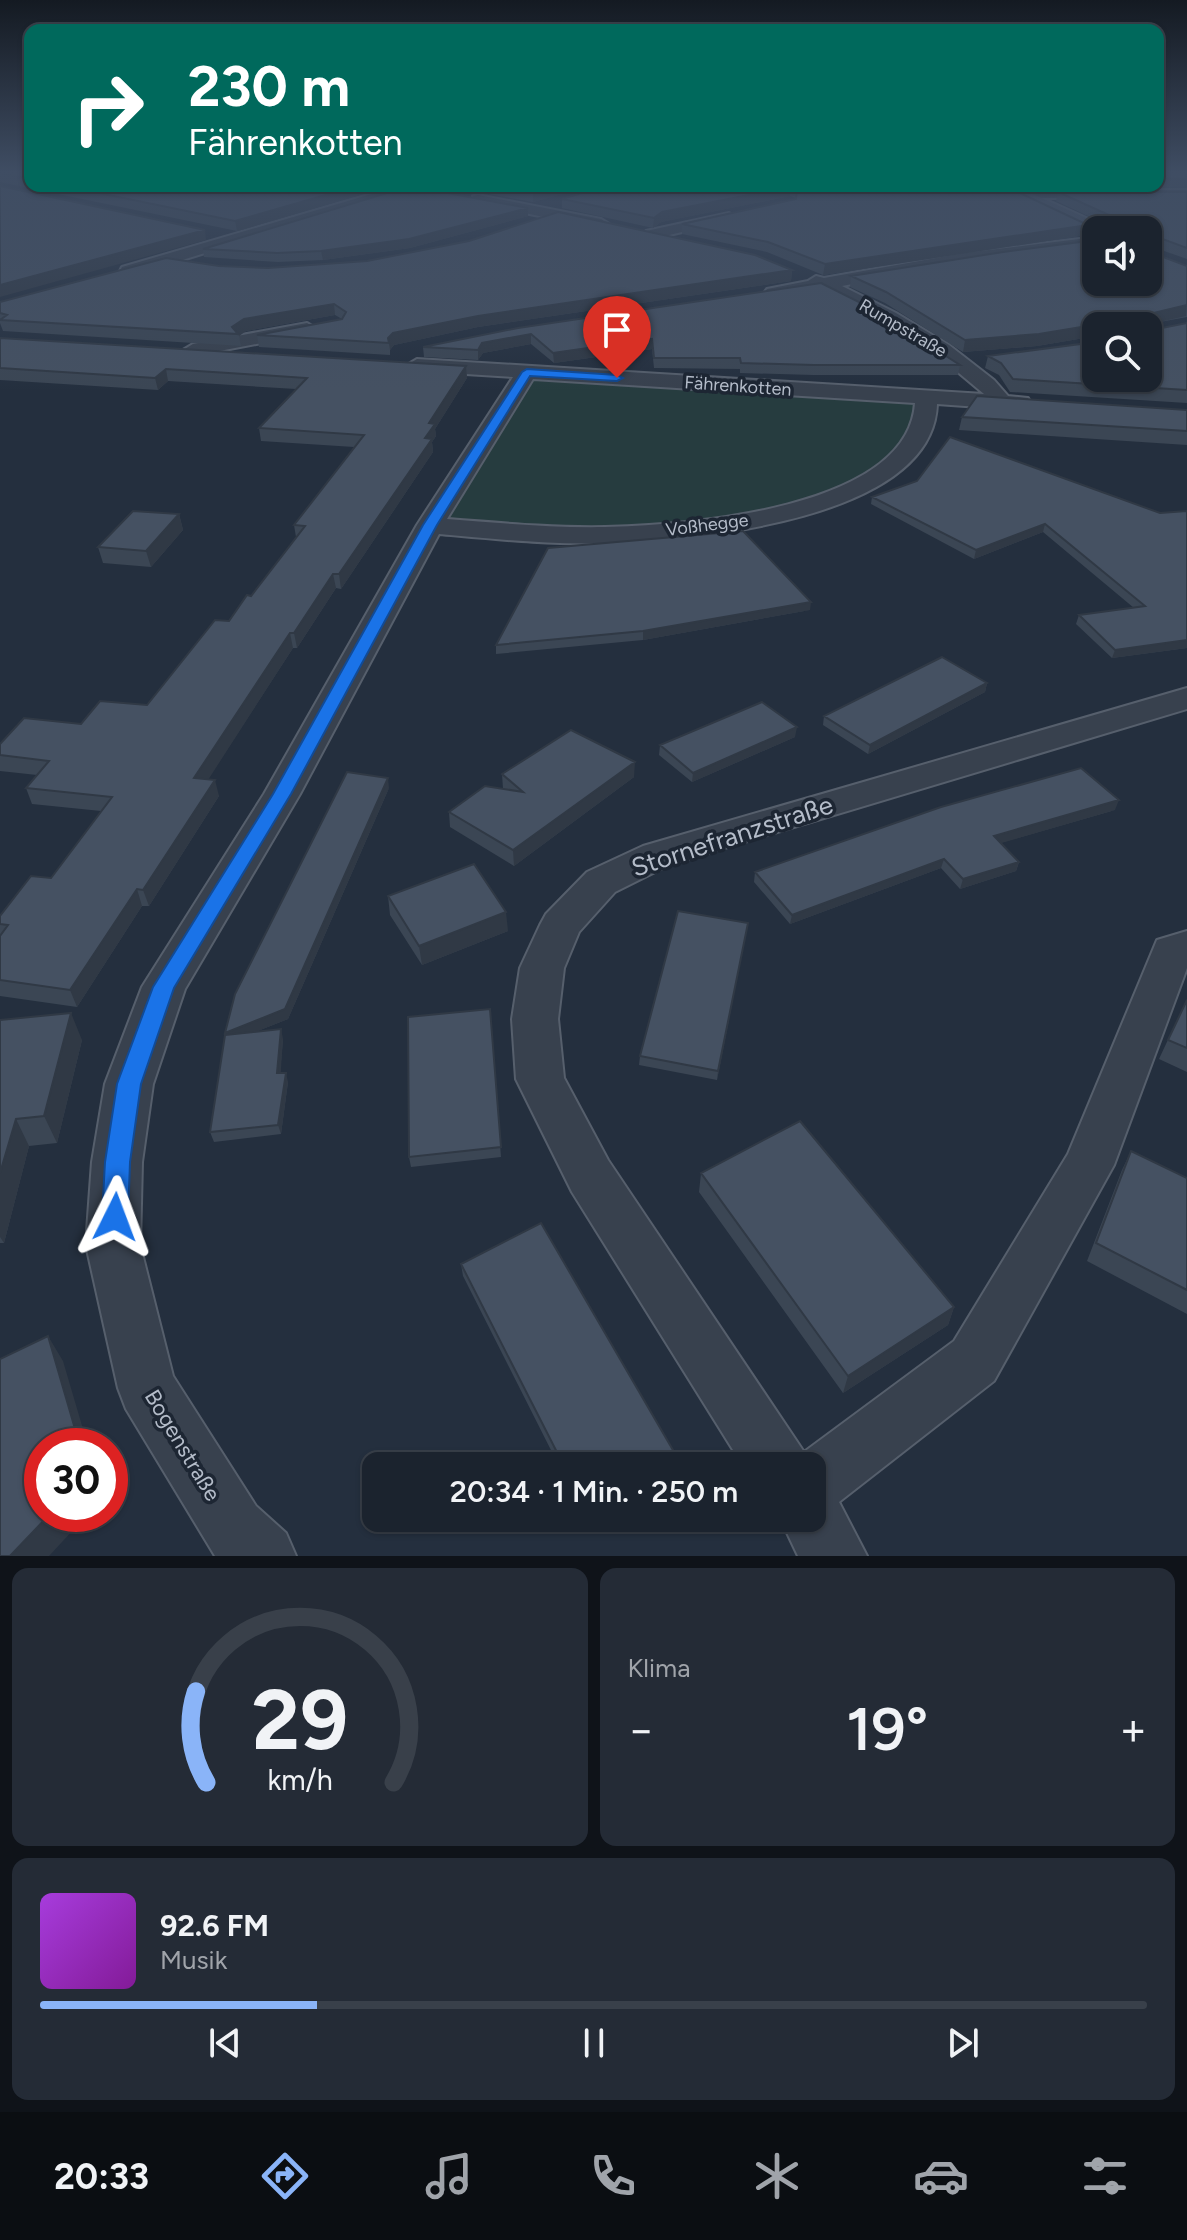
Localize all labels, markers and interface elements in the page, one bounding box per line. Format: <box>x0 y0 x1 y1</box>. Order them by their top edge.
text: 230 m <box>188 53 350 120</box>
icon: right <box>56 56 160 160</box>
text: Fährenkotten <box>188 121 403 164</box>
map controls <box>1082 216 1162 392</box>
button: sound <box>1082 216 1162 296</box>
street label: Rumpstraße <box>855 294 951 362</box>
pin <box>583 296 651 378</box>
icon: arrive <box>595 308 639 352</box>
button: search <box>1082 312 1162 392</box>
street label: Fährenkotten <box>684 371 792 401</box>
street label: Voßhegge <box>664 509 750 541</box>
street label: Stornefranzstraße <box>627 788 837 884</box>
position arrow <box>73 1175 157 1259</box>
street label: Bogenstraße <box>139 1385 226 1506</box>
speed limit sign: 30 <box>24 1428 128 1532</box>
text: 20:34 · 1 Min. · 250 m <box>450 1473 738 1510</box>
text: Klima <box>628 1652 691 1684</box>
text: 29 <box>252 1670 348 1770</box>
text: 19° <box>846 1693 928 1765</box>
text: − <box>628 1703 655 1756</box>
text: + <box>1120 1703 1147 1756</box>
text: km/h <box>267 1763 332 1797</box>
text: 92.6 FM <box>160 1907 269 1944</box>
text: Musik <box>160 1944 227 1976</box>
icon: previous <box>203 2021 247 2065</box>
icon: pause <box>572 2021 616 2065</box>
icon: next <box>941 2021 985 2065</box>
icon: directions <box>257 2148 313 2204</box>
icon: music <box>421 2148 477 2204</box>
icon: phone <box>585 2148 641 2204</box>
icon: climate <box>749 2148 805 2204</box>
icon: car <box>913 2148 969 2204</box>
icon: filters <box>1077 2148 1133 2204</box>
text: 20:33 <box>54 2155 149 2198</box>

